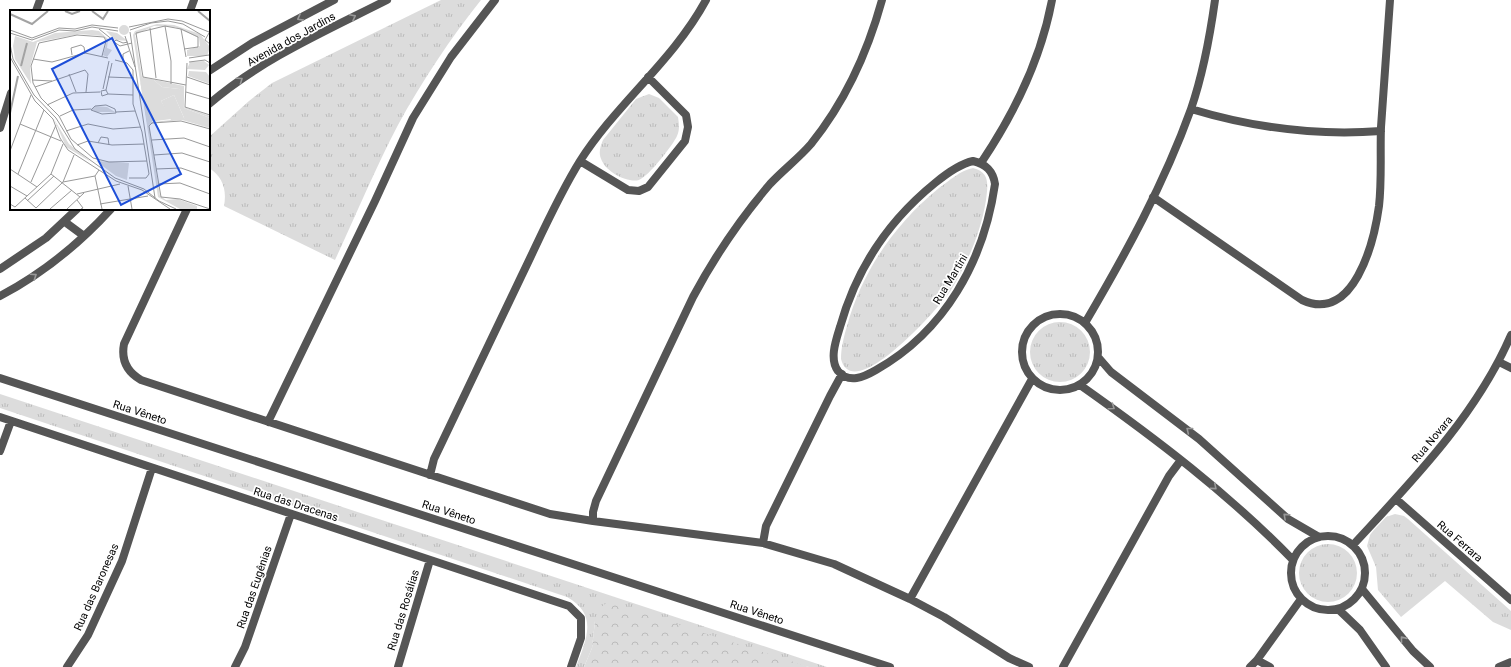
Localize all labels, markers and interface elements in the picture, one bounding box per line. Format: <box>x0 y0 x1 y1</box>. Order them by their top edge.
inset map <box>10 10 210 210</box>
street label: Avenida dos Jardins <box>245 10 338 69</box>
one-way arrow <box>297 13 304 21</box>
one-way arrow <box>349 14 357 22</box>
one-way arrow <box>236 77 243 85</box>
street label: Rua Martini <box>930 252 970 307</box>
one-way arrow <box>30 273 37 281</box>
street label: Rua Vêneto <box>111 398 168 427</box>
one-way arrow <box>1108 402 1115 410</box>
street label: Rua Novara <box>1409 414 1455 465</box>
one-way arrow <box>1186 428 1193 435</box>
one-way arrow <box>1210 483 1217 490</box>
street label: Rua das Dracenas <box>252 485 340 524</box>
street label: Rua Vêneto <box>420 498 477 527</box>
one-way arrow <box>1283 514 1291 521</box>
street label: Rua Ferrara <box>1434 518 1485 565</box>
street label: Rua das Baronesas <box>71 541 122 633</box>
street label: Rua das Eugênias <box>234 544 275 630</box>
street label: Rua das Rosálias <box>385 568 422 652</box>
street label: Rua Vêneto <box>728 598 785 627</box>
one-way arrow <box>1401 637 1408 644</box>

